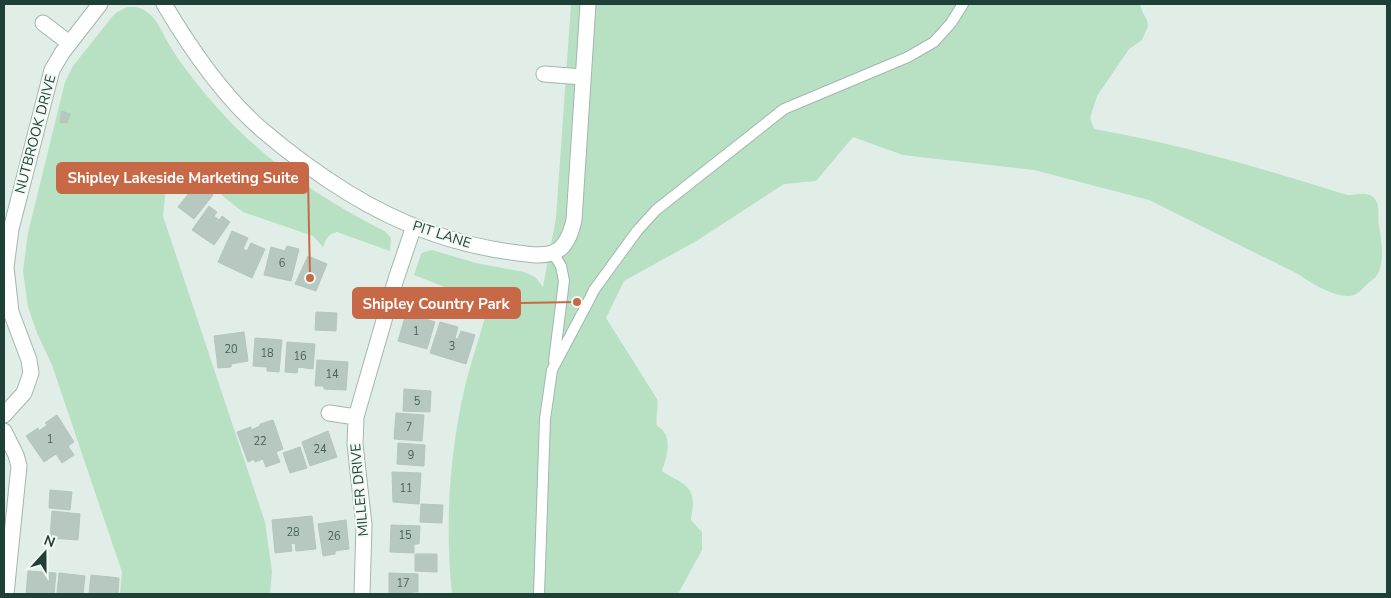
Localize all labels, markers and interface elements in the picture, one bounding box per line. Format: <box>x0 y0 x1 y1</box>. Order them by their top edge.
street label: NUTBROOK DRIVE <box>10 72 61 196</box>
callout: Shipley Lakeside Marketing Suite <box>57 163 308 193</box>
text: Shipley Lakeside Marketing Suite <box>67 168 299 188</box>
street label: PIT LANE <box>410 216 474 253</box>
house number: 6 <box>279 256 286 271</box>
callout: Shipley Country Park <box>353 288 520 318</box>
text: Shipley Country Park <box>362 294 510 314</box>
house number: 1 <box>413 324 419 339</box>
house number: 3 <box>449 339 455 354</box>
house number: 20 <box>224 342 238 357</box>
house number: 18 <box>260 346 274 361</box>
house number: 16 <box>293 349 307 364</box>
house number: 14 <box>325 367 339 382</box>
house number: 5 <box>414 394 421 409</box>
house number: 7 <box>406 420 412 435</box>
house number: 1 <box>47 432 53 447</box>
house number: 22 <box>253 434 267 449</box>
house number: 24 <box>313 442 327 457</box>
street label: MILLER DRIVE <box>346 443 373 537</box>
house number: 9 <box>408 448 414 463</box>
house number: 11 <box>399 481 413 496</box>
house number: 28 <box>286 525 300 540</box>
north arrow <box>20 528 70 578</box>
house number: 15 <box>398 528 412 543</box>
house number: 26 <box>327 529 341 544</box>
text: N <box>41 531 58 552</box>
house number: 17 <box>396 576 410 591</box>

